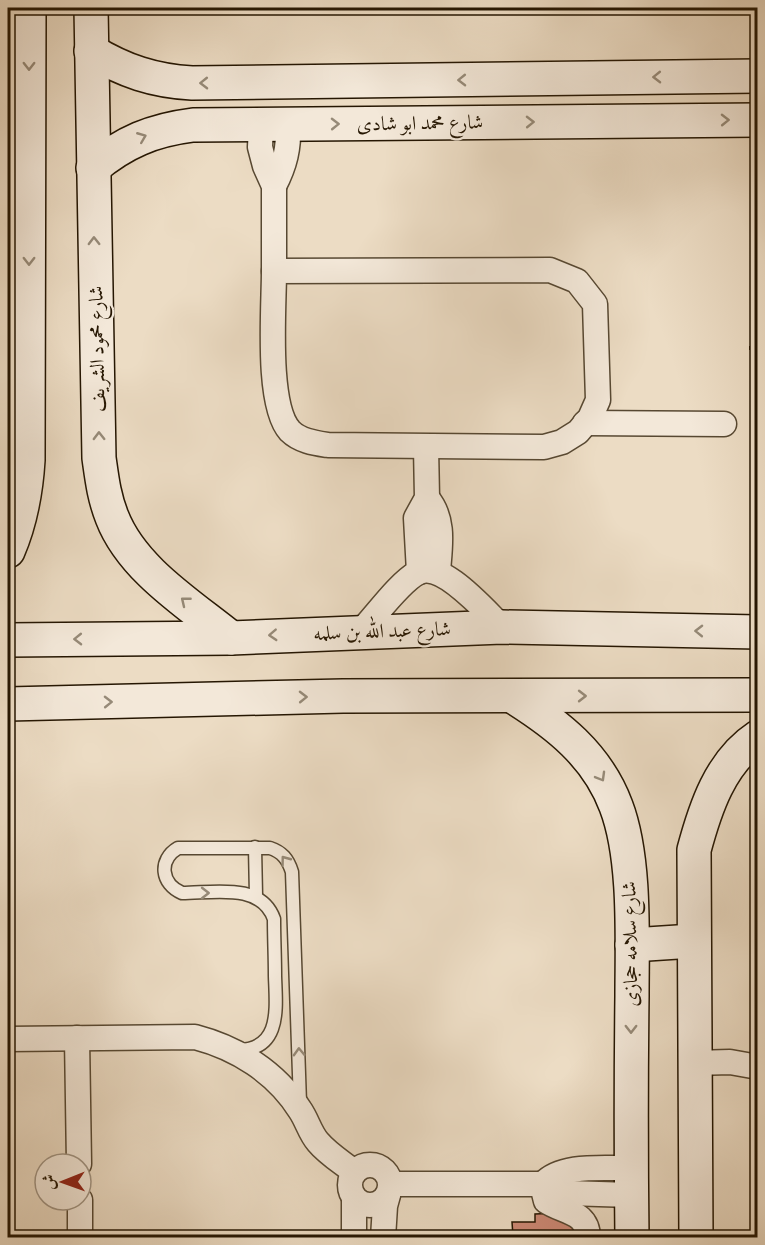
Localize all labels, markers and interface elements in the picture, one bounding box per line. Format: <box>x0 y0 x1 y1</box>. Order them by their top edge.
one-way arrow <box>23 61 35 70</box>
one-way arrow <box>653 71 662 84</box>
one-way arrow <box>458 74 467 86</box>
one-way arrow <box>200 77 209 89</box>
street label: شارع محمد ابو شادى <box>356 109 484 142</box>
one-way arrow <box>721 114 730 126</box>
one-way arrow <box>526 116 535 128</box>
one-way arrow <box>331 118 340 130</box>
one-way arrow <box>135 132 146 144</box>
one-way arrow <box>88 237 101 246</box>
one-way arrow <box>23 256 35 265</box>
street label: شارع محمود الشريف <box>83 285 116 412</box>
one-way arrow <box>93 432 105 441</box>
one-way arrow <box>181 598 192 609</box>
street label: شارع عبد الله بن سلمه <box>313 613 451 651</box>
one-way arrow <box>695 625 704 637</box>
one-way arrow <box>269 629 278 642</box>
one-way arrow <box>74 633 83 645</box>
one-way arrow <box>577 690 586 702</box>
one-way arrow <box>298 691 307 704</box>
one-way arrow <box>103 696 112 708</box>
one-way arrow <box>593 771 605 781</box>
one-way arrow <box>281 855 292 866</box>
street label: شارع سلامه حجازى <box>616 881 649 1007</box>
one-way arrow <box>201 887 210 899</box>
one-way arrow <box>625 1025 637 1034</box>
one-way arrow <box>292 1048 305 1057</box>
north arrow <box>33 1152 93 1212</box>
text: ش <box>39 1174 59 1190</box>

